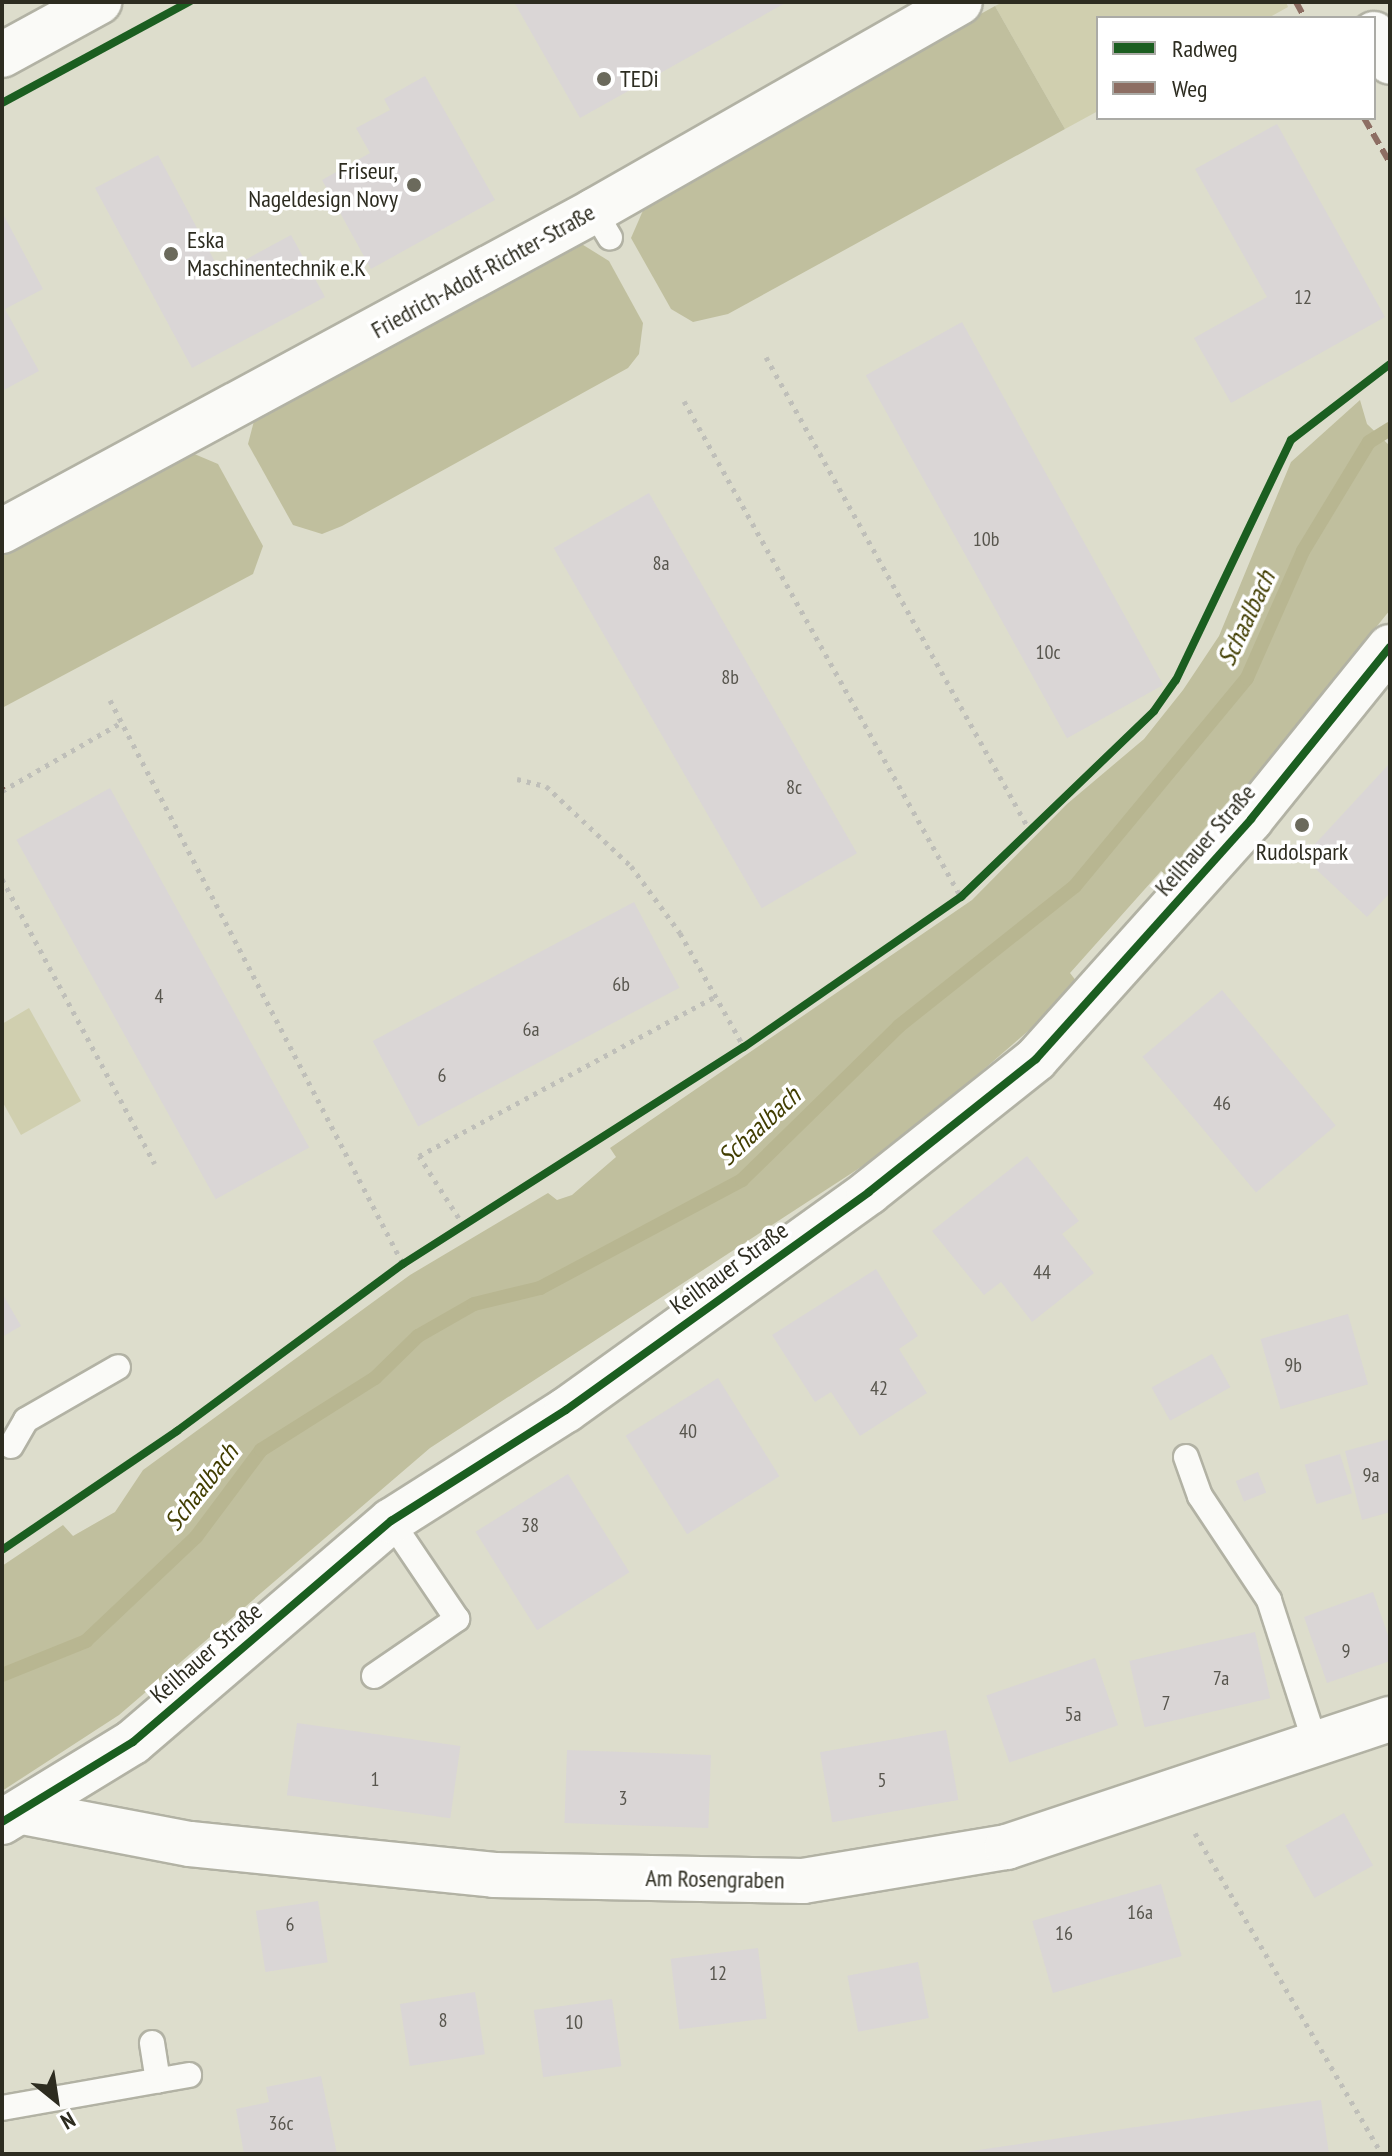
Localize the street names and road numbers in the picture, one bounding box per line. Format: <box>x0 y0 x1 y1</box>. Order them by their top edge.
street label: Friedrich-Adolf-Richter-Straße <box>366 198 600 344</box>
street label: Keilhauer Straße <box>1149 778 1261 902</box>
street label: Keilhauer Straße <box>665 1216 793 1320</box>
street label: Keilhauer Straße <box>144 1597 268 1709</box>
street label: Am Rosengraben <box>645 1863 785 1895</box>

